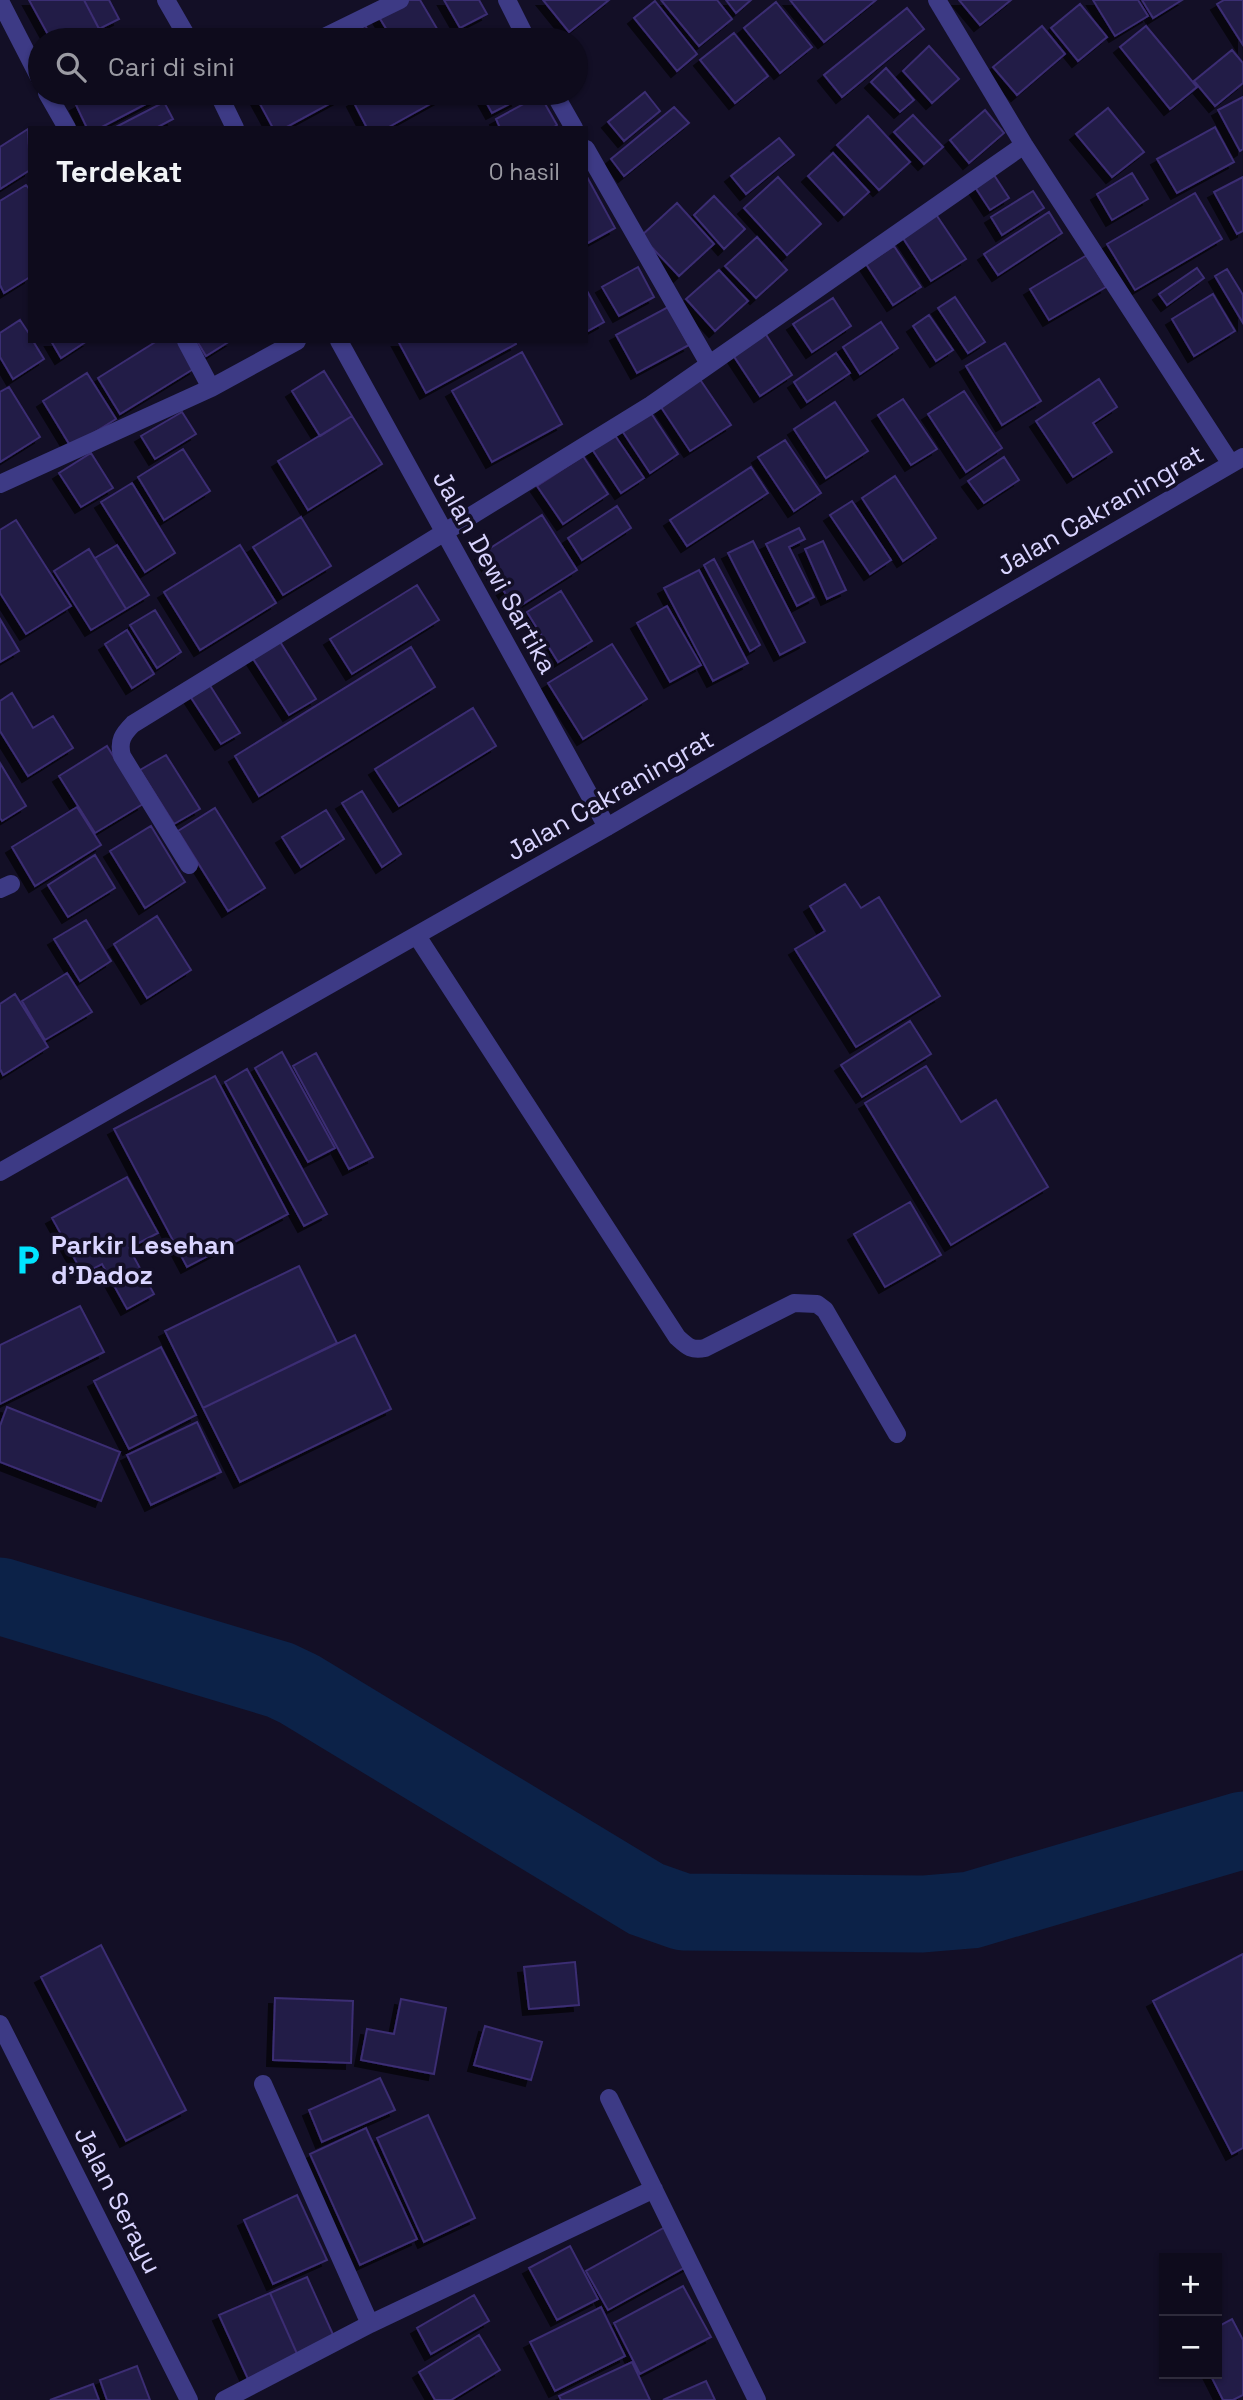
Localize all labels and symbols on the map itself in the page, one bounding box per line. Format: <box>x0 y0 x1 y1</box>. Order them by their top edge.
street label: Jalan Cakraningrat <box>990 437 1210 583</box>
street label: Jalan Dewi Sartika <box>425 464 565 680</box>
street label: Jalan Cakraningrat <box>500 722 720 868</box>
place label: Parkir Lesehan d'Dadoz <box>51 1228 235 1292</box>
parking icon: Parkir Lesehan d'Dadoz <box>11 1243 45 1277</box>
street label: Jalan Serayu <box>66 2121 170 2279</box>

